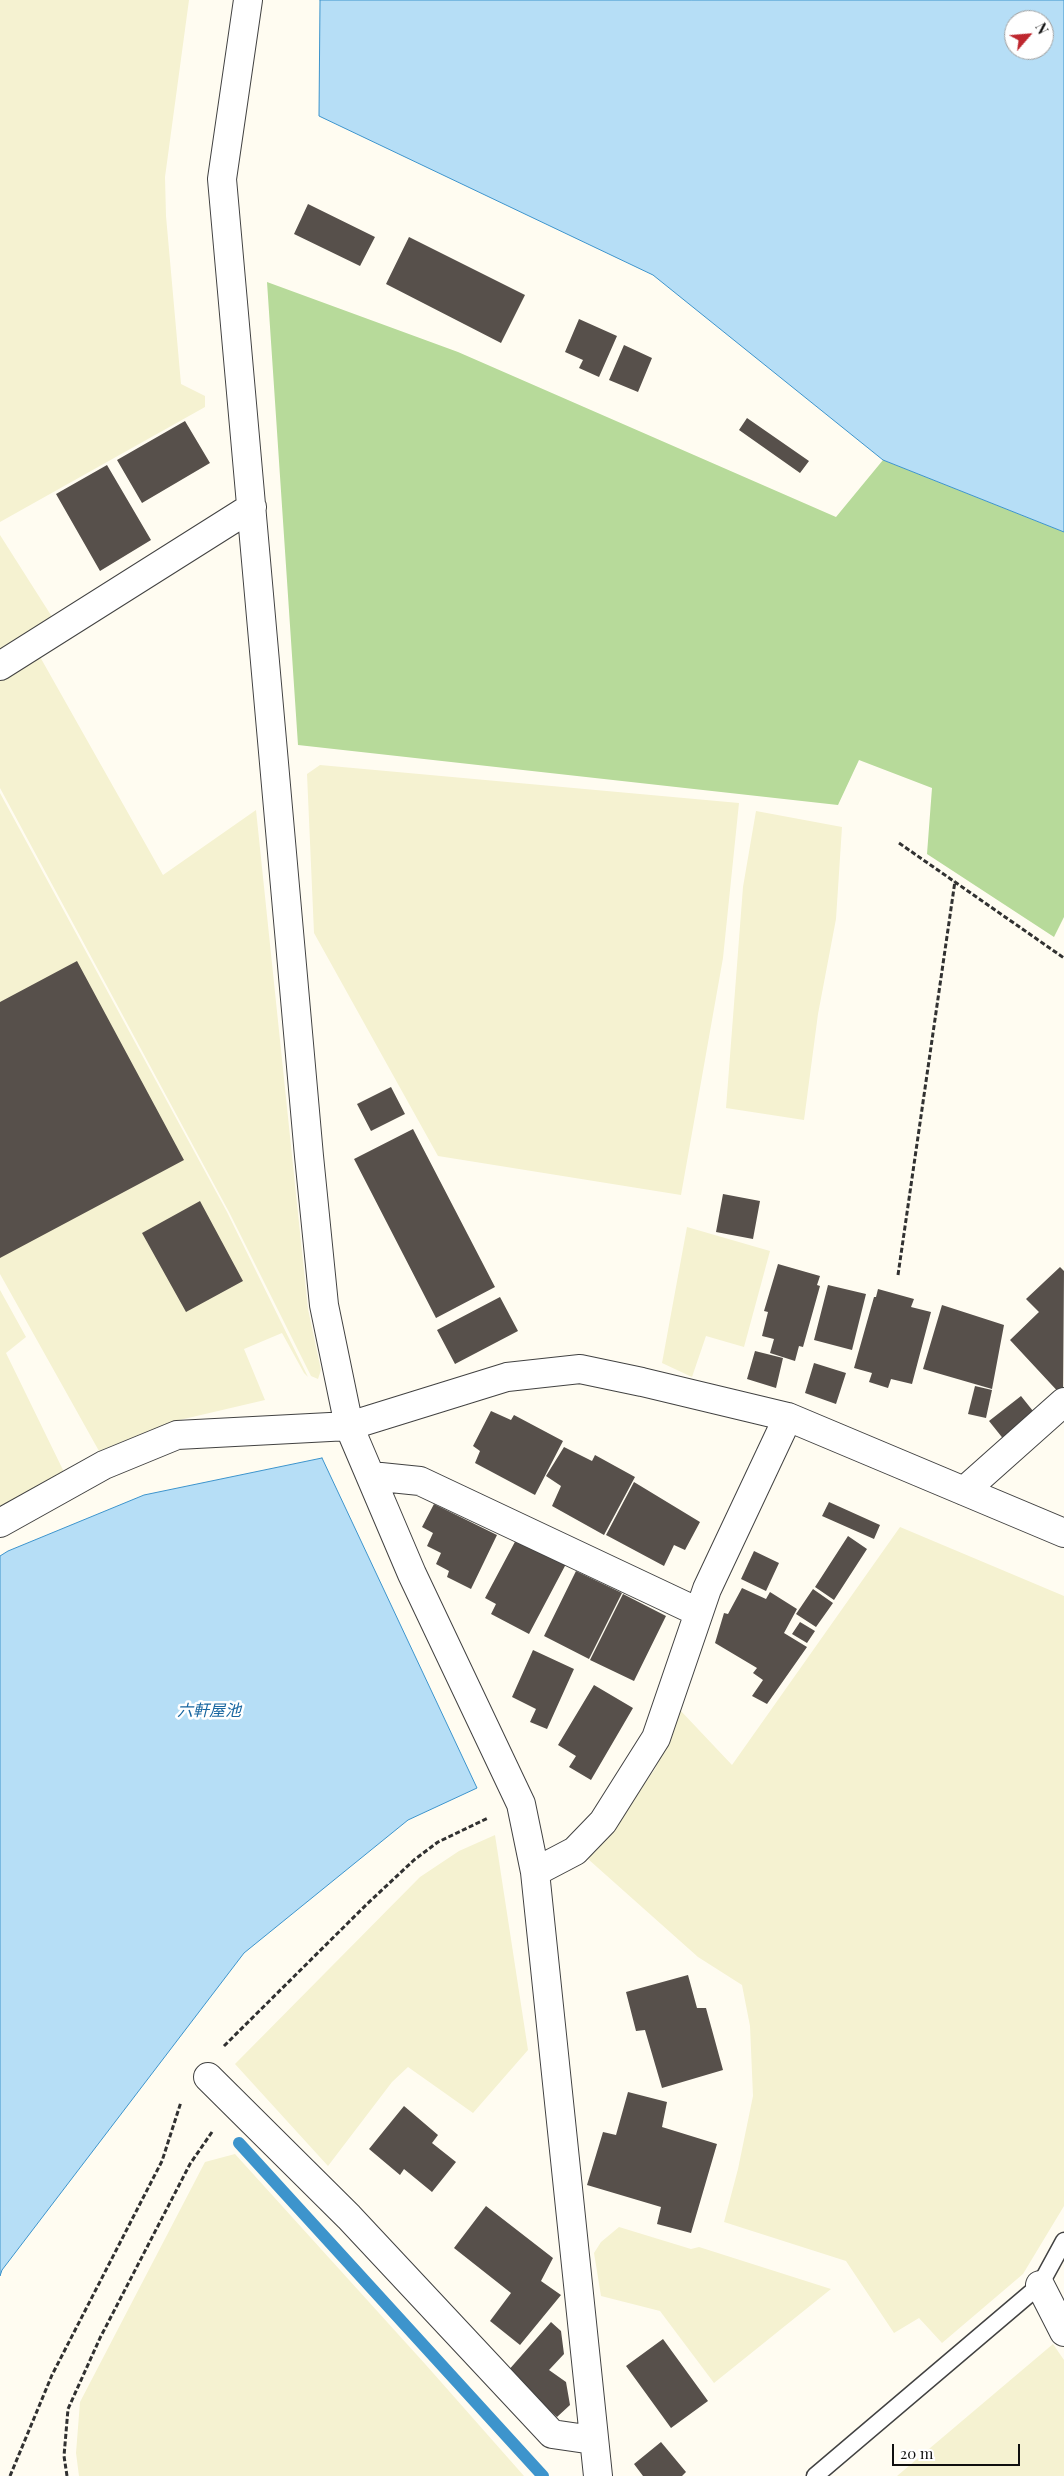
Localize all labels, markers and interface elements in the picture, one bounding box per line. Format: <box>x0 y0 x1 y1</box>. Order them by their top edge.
north arrow <box>1004 10 1054 60</box>
text: N <box>1031 20 1053 37</box>
water label: 六軒屋池 <box>177 1701 241 1721</box>
scale bar <box>894 2434 1022 2466</box>
text: 20 m <box>900 2443 933 2463</box>

